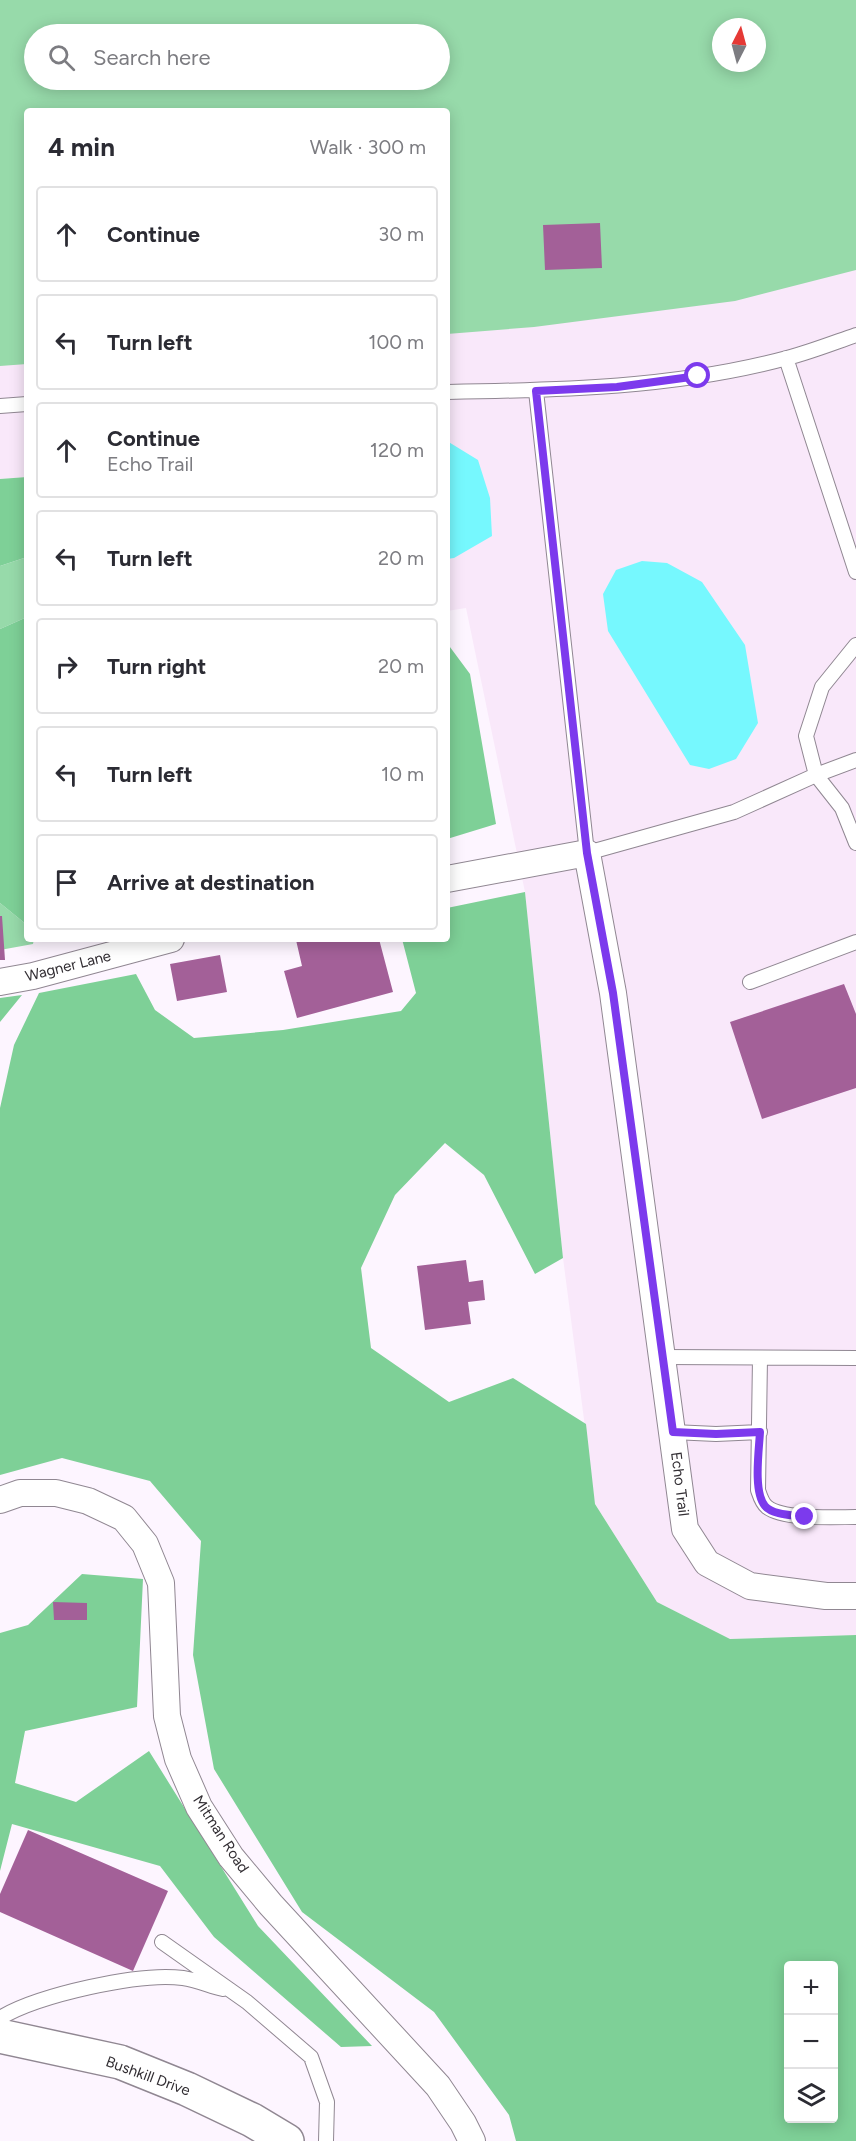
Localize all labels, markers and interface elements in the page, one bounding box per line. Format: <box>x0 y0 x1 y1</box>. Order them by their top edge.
north arrow <box>712 18 766 72</box>
search box <box>24 24 450 90</box>
icon: search <box>45 41 78 74</box>
text: Search here <box>93 44 211 71</box>
text: 4 min <box>48 131 115 163</box>
text: Walk · 300 m <box>310 135 426 159</box>
icon: ahead <box>50 218 83 251</box>
text: Continue <box>107 221 200 248</box>
text: 30 m <box>378 222 424 246</box>
icon: left <box>50 326 83 359</box>
text: Turn left <box>107 329 193 356</box>
text: 100 m <box>368 330 424 354</box>
route start <box>684 362 710 388</box>
text: Continue <box>107 425 200 452</box>
icon: ahead <box>50 434 83 467</box>
text: 120 m <box>370 438 424 462</box>
text: Echo Trail <box>107 452 193 476</box>
icon: left <box>50 542 83 575</box>
text: Turn left <box>107 545 193 572</box>
text: 20 m <box>378 546 424 570</box>
icon: right <box>50 650 83 683</box>
text: Turn right <box>107 653 206 680</box>
text: 20 m <box>378 654 424 678</box>
icon: left <box>50 758 83 791</box>
text: Turn left <box>107 761 193 788</box>
text: 10 m <box>381 762 424 786</box>
icon: arrive <box>50 866 83 899</box>
text: Arrive at destination <box>107 869 315 896</box>
street label: Wagner Lane <box>23 947 113 985</box>
street label: Echo Trail <box>667 1451 693 1517</box>
route end <box>791 1503 817 1529</box>
street label: Mitman Road <box>189 1792 253 1876</box>
map controls <box>784 1961 838 2123</box>
button: + <box>784 1961 838 2015</box>
button: − <box>784 2015 838 2069</box>
street label: Bushkill Drive <box>103 2052 193 2100</box>
button: layers <box>784 2069 838 2123</box>

